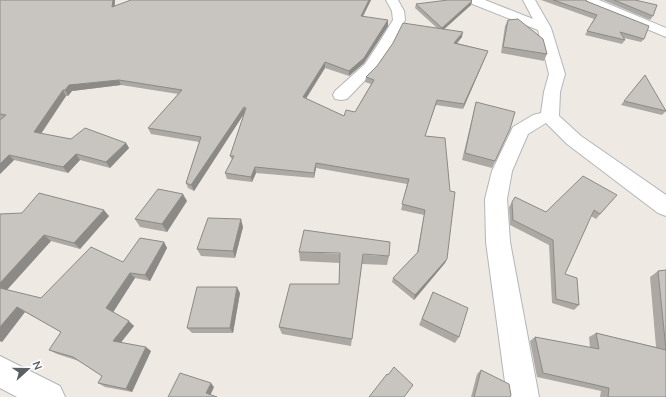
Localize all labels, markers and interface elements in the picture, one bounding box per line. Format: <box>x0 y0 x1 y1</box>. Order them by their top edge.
north arrow <box>8 349 48 389</box>
text: N <box>28 359 45 372</box>

